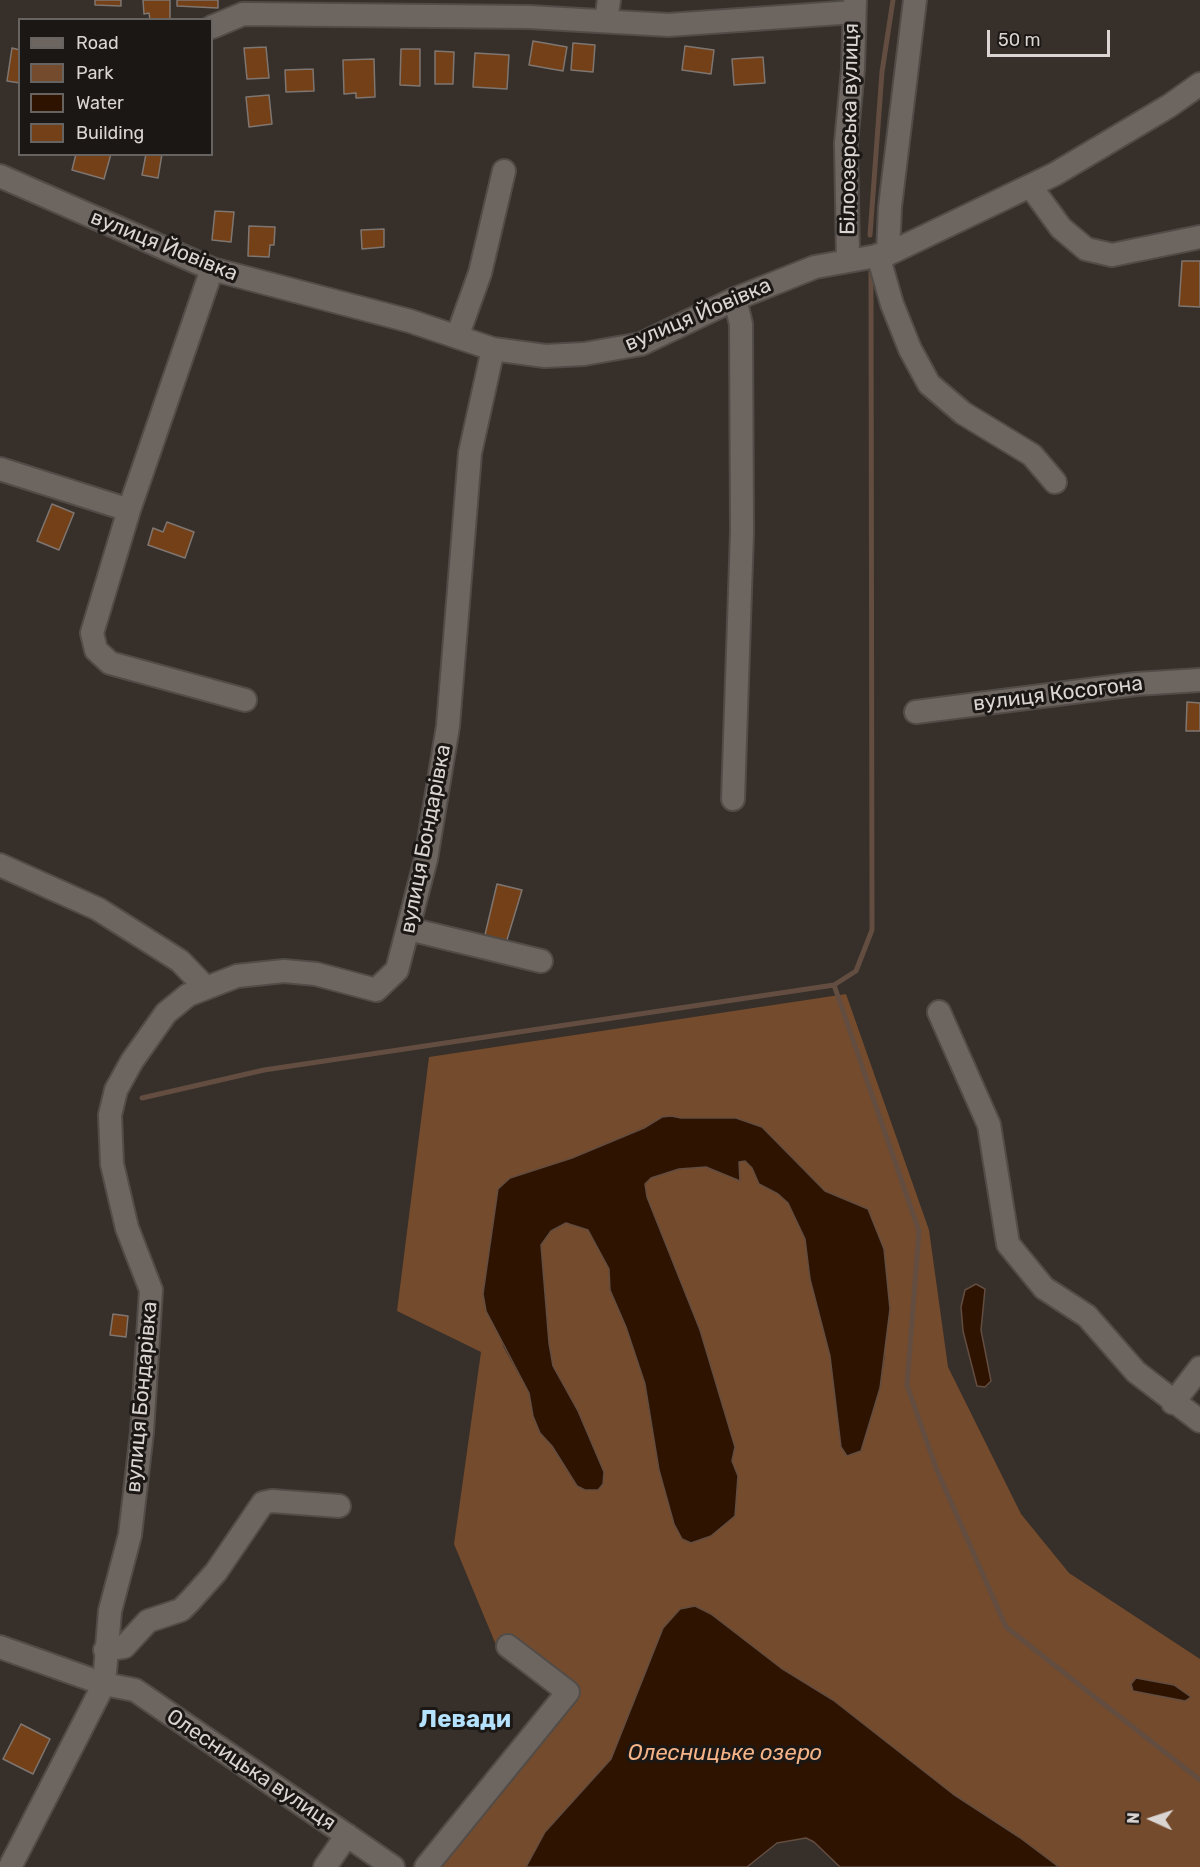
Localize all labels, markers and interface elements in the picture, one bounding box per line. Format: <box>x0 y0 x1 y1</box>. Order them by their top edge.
legend <box>18 18 213 156</box>
scale bar <box>990 18 1113 56</box>
street label: Білоозерська вулиця <box>836 23 864 235</box>
text: 50 m <box>998 29 1041 51</box>
text: Road <box>76 32 119 54</box>
text: Park <box>76 62 113 84</box>
text: Water <box>76 92 124 114</box>
text: Building <box>76 122 144 144</box>
street label: вулиця Йовівка <box>87 205 241 287</box>
street label: вулиця Йовівка <box>621 273 775 357</box>
street label: вулиця Косогона <box>972 671 1144 717</box>
street label: вулиця Бондарівка <box>395 742 457 936</box>
street label: вулиця Бондарівка <box>121 1300 163 1494</box>
street label: Олесницька вулиця <box>162 1704 340 1836</box>
district label: Левади <box>419 1706 511 1734</box>
water label: Олесницьке озеро <box>628 1741 822 1767</box>
north arrow <box>1122 1789 1182 1849</box>
text: N <box>1124 1812 1143 1824</box>

